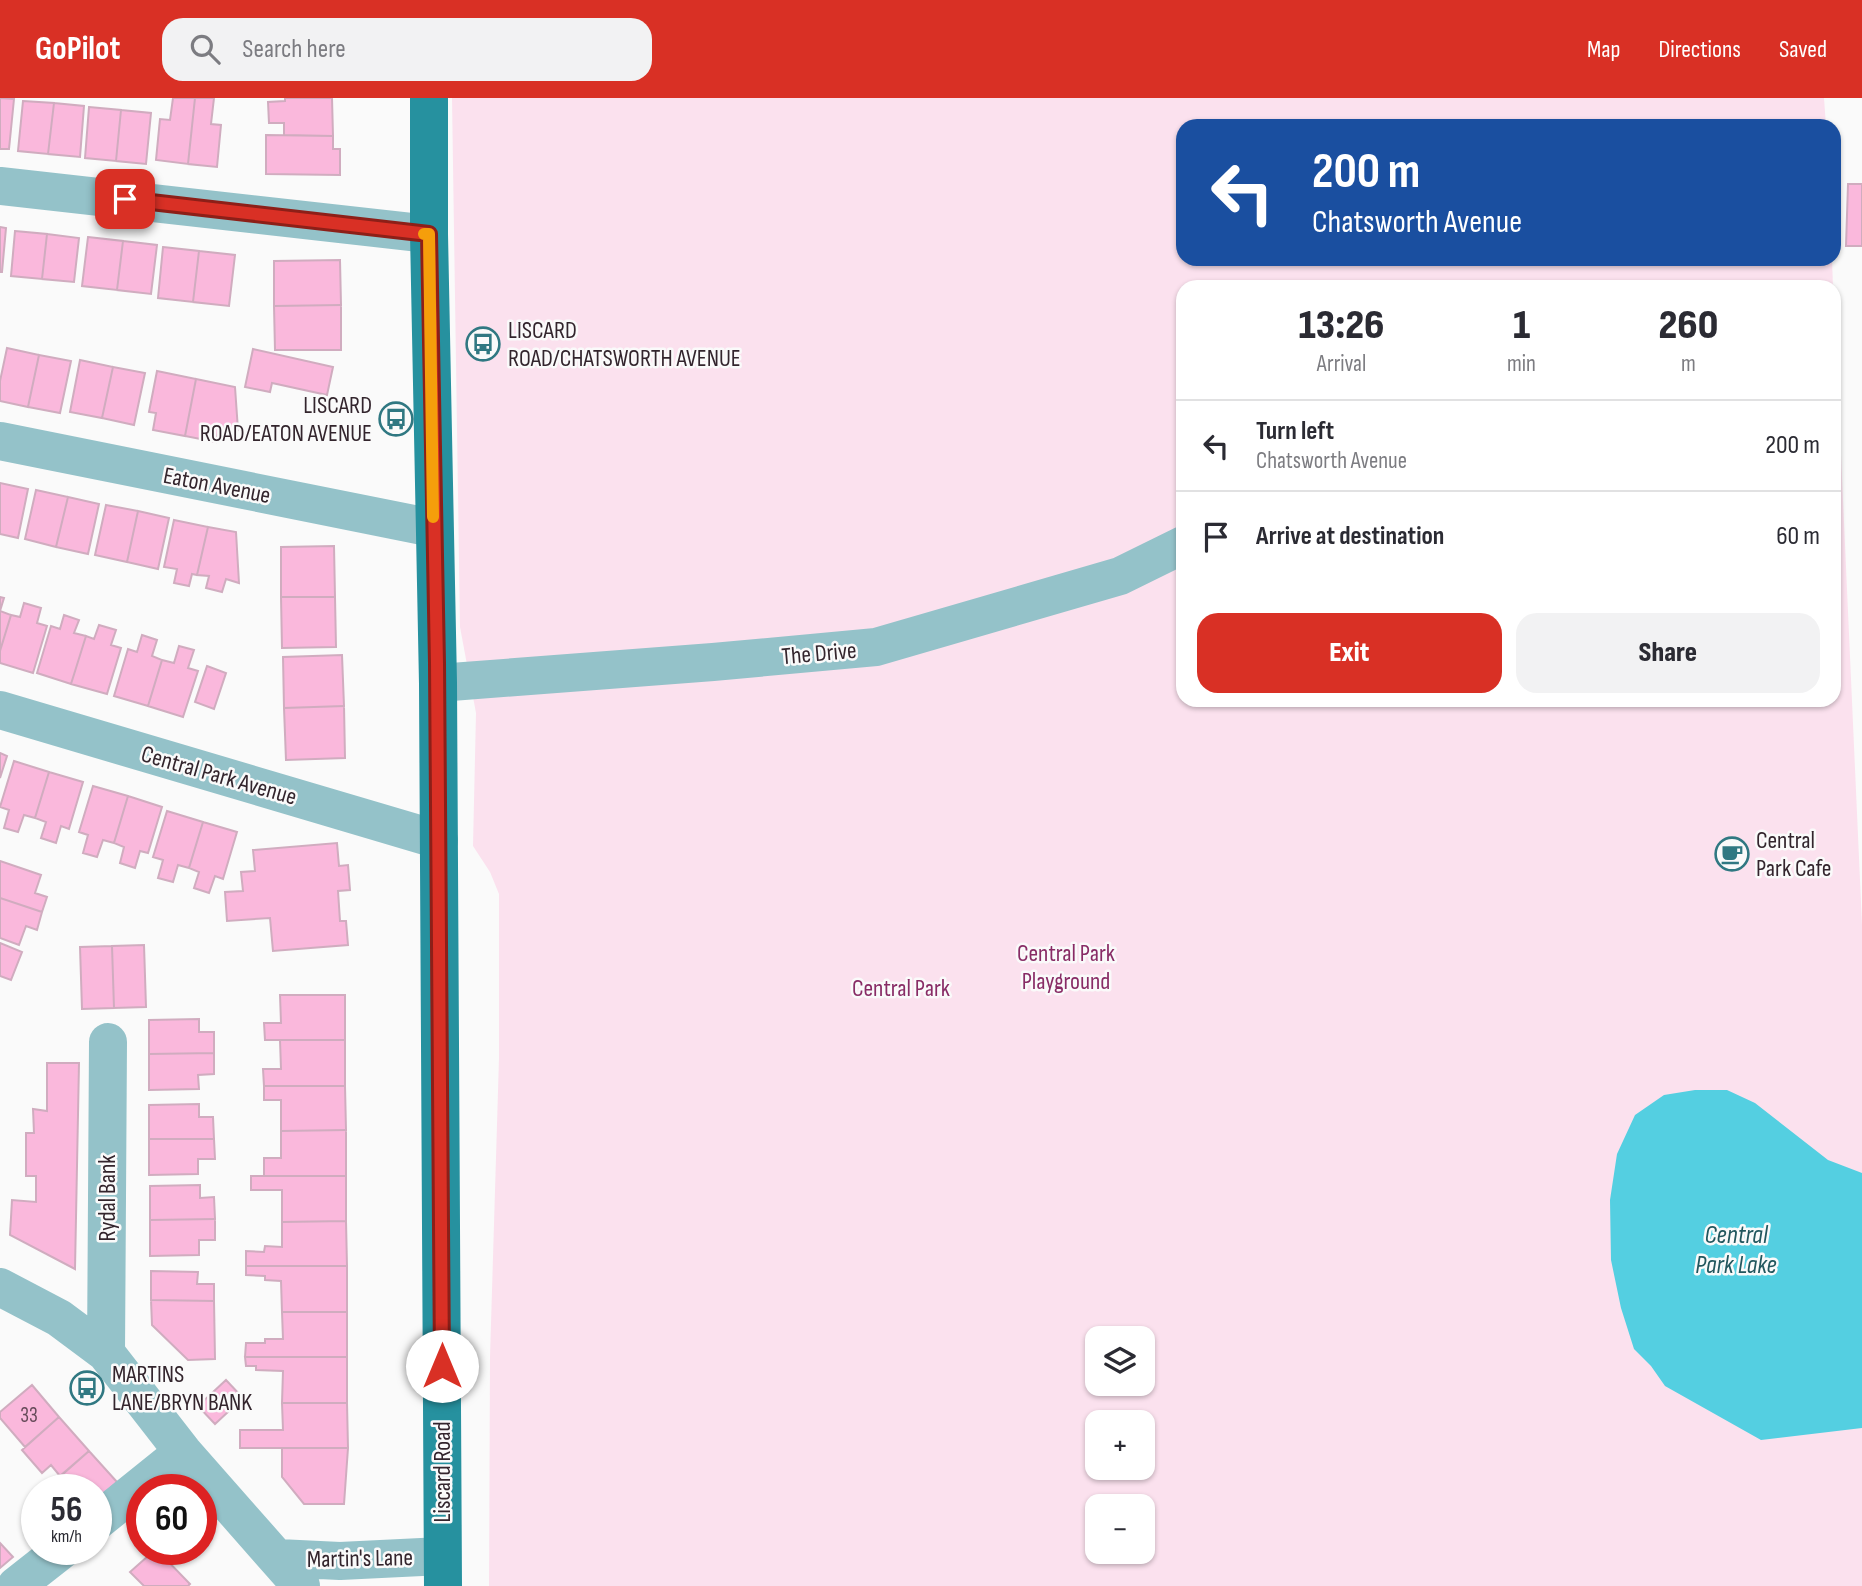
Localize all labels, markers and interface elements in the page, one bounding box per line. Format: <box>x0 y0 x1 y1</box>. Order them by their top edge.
search box <box>162 18 652 81</box>
text: GoPilot <box>35 29 120 69</box>
icon: search <box>186 30 224 68</box>
text: Search here <box>242 34 346 65</box>
text: Map <box>1587 35 1620 64</box>
text: Directions <box>1658 35 1741 64</box>
text: Saved <box>1779 35 1827 64</box>
text: 200 m <box>1312 143 1420 202</box>
icon: left <box>1197 147 1288 238</box>
pin <box>95 169 155 229</box>
icon: arrive <box>106 180 144 218</box>
text: Chatsworth Avenue <box>1312 203 1522 242</box>
text: 13:26 <box>1299 300 1384 351</box>
text: 1 <box>1513 300 1530 351</box>
text: 260 <box>1659 300 1718 351</box>
place label: LISCARD ROAD/CHATSWORTH AVENUE <box>508 316 741 373</box>
bus stop icon: LISCARD ROAD/CHATSWORTH AVENUE <box>464 325 502 363</box>
text: Arrival <box>1317 350 1366 378</box>
text: min <box>1507 350 1536 378</box>
text: m <box>1681 350 1696 378</box>
place label: LISCARD ROAD/EATON AVENUE <box>200 391 372 448</box>
bus stop icon: LISCARD ROAD/EATON AVENUE <box>377 400 415 438</box>
text: Turn left <box>1256 416 1334 447</box>
icon: left <box>1197 427 1235 465</box>
text: 200 m <box>1765 430 1820 461</box>
text: Chatsworth Avenue <box>1256 447 1407 475</box>
street label: Eaton Avenue <box>161 461 273 510</box>
icon: arrive <box>1197 518 1235 556</box>
text: Arrive at destination <box>1256 521 1444 552</box>
text: 60 m <box>1776 521 1820 552</box>
button: Exit <box>1197 613 1502 693</box>
button: Share <box>1516 613 1820 693</box>
street label: The Drive <box>780 636 858 671</box>
street label: Central Park Avenue <box>138 739 300 812</box>
place label: Central Park Cafe <box>1756 826 1831 883</box>
cafe icon: Central Park Cafe <box>1713 835 1751 873</box>
park label: Central Park Playground <box>1017 939 1115 996</box>
park label: Central Park <box>852 974 950 1003</box>
street label: Rydal Bank <box>93 1155 122 1241</box>
water label: Central Park Lake <box>1695 1220 1777 1281</box>
map controls <box>1085 1326 1155 1564</box>
button: layers <box>1085 1326 1155 1396</box>
position arrow <box>405 1329 479 1403</box>
place label: MARTINS LANE/BRYN BANK <box>112 1360 252 1417</box>
bus stop icon: MARTINS LANE/BRYN BANK <box>68 1369 106 1407</box>
house number: 33 <box>20 1403 38 1428</box>
button: + <box>1085 1410 1155 1480</box>
street label: Liscard Road <box>428 1422 457 1522</box>
speed limit sign: 60 <box>126 1474 217 1565</box>
text: 56 <box>51 1489 82 1532</box>
button: − <box>1085 1494 1155 1564</box>
text: km/h <box>51 1526 82 1547</box>
street label: Martin's Lane <box>307 1543 413 1574</box>

